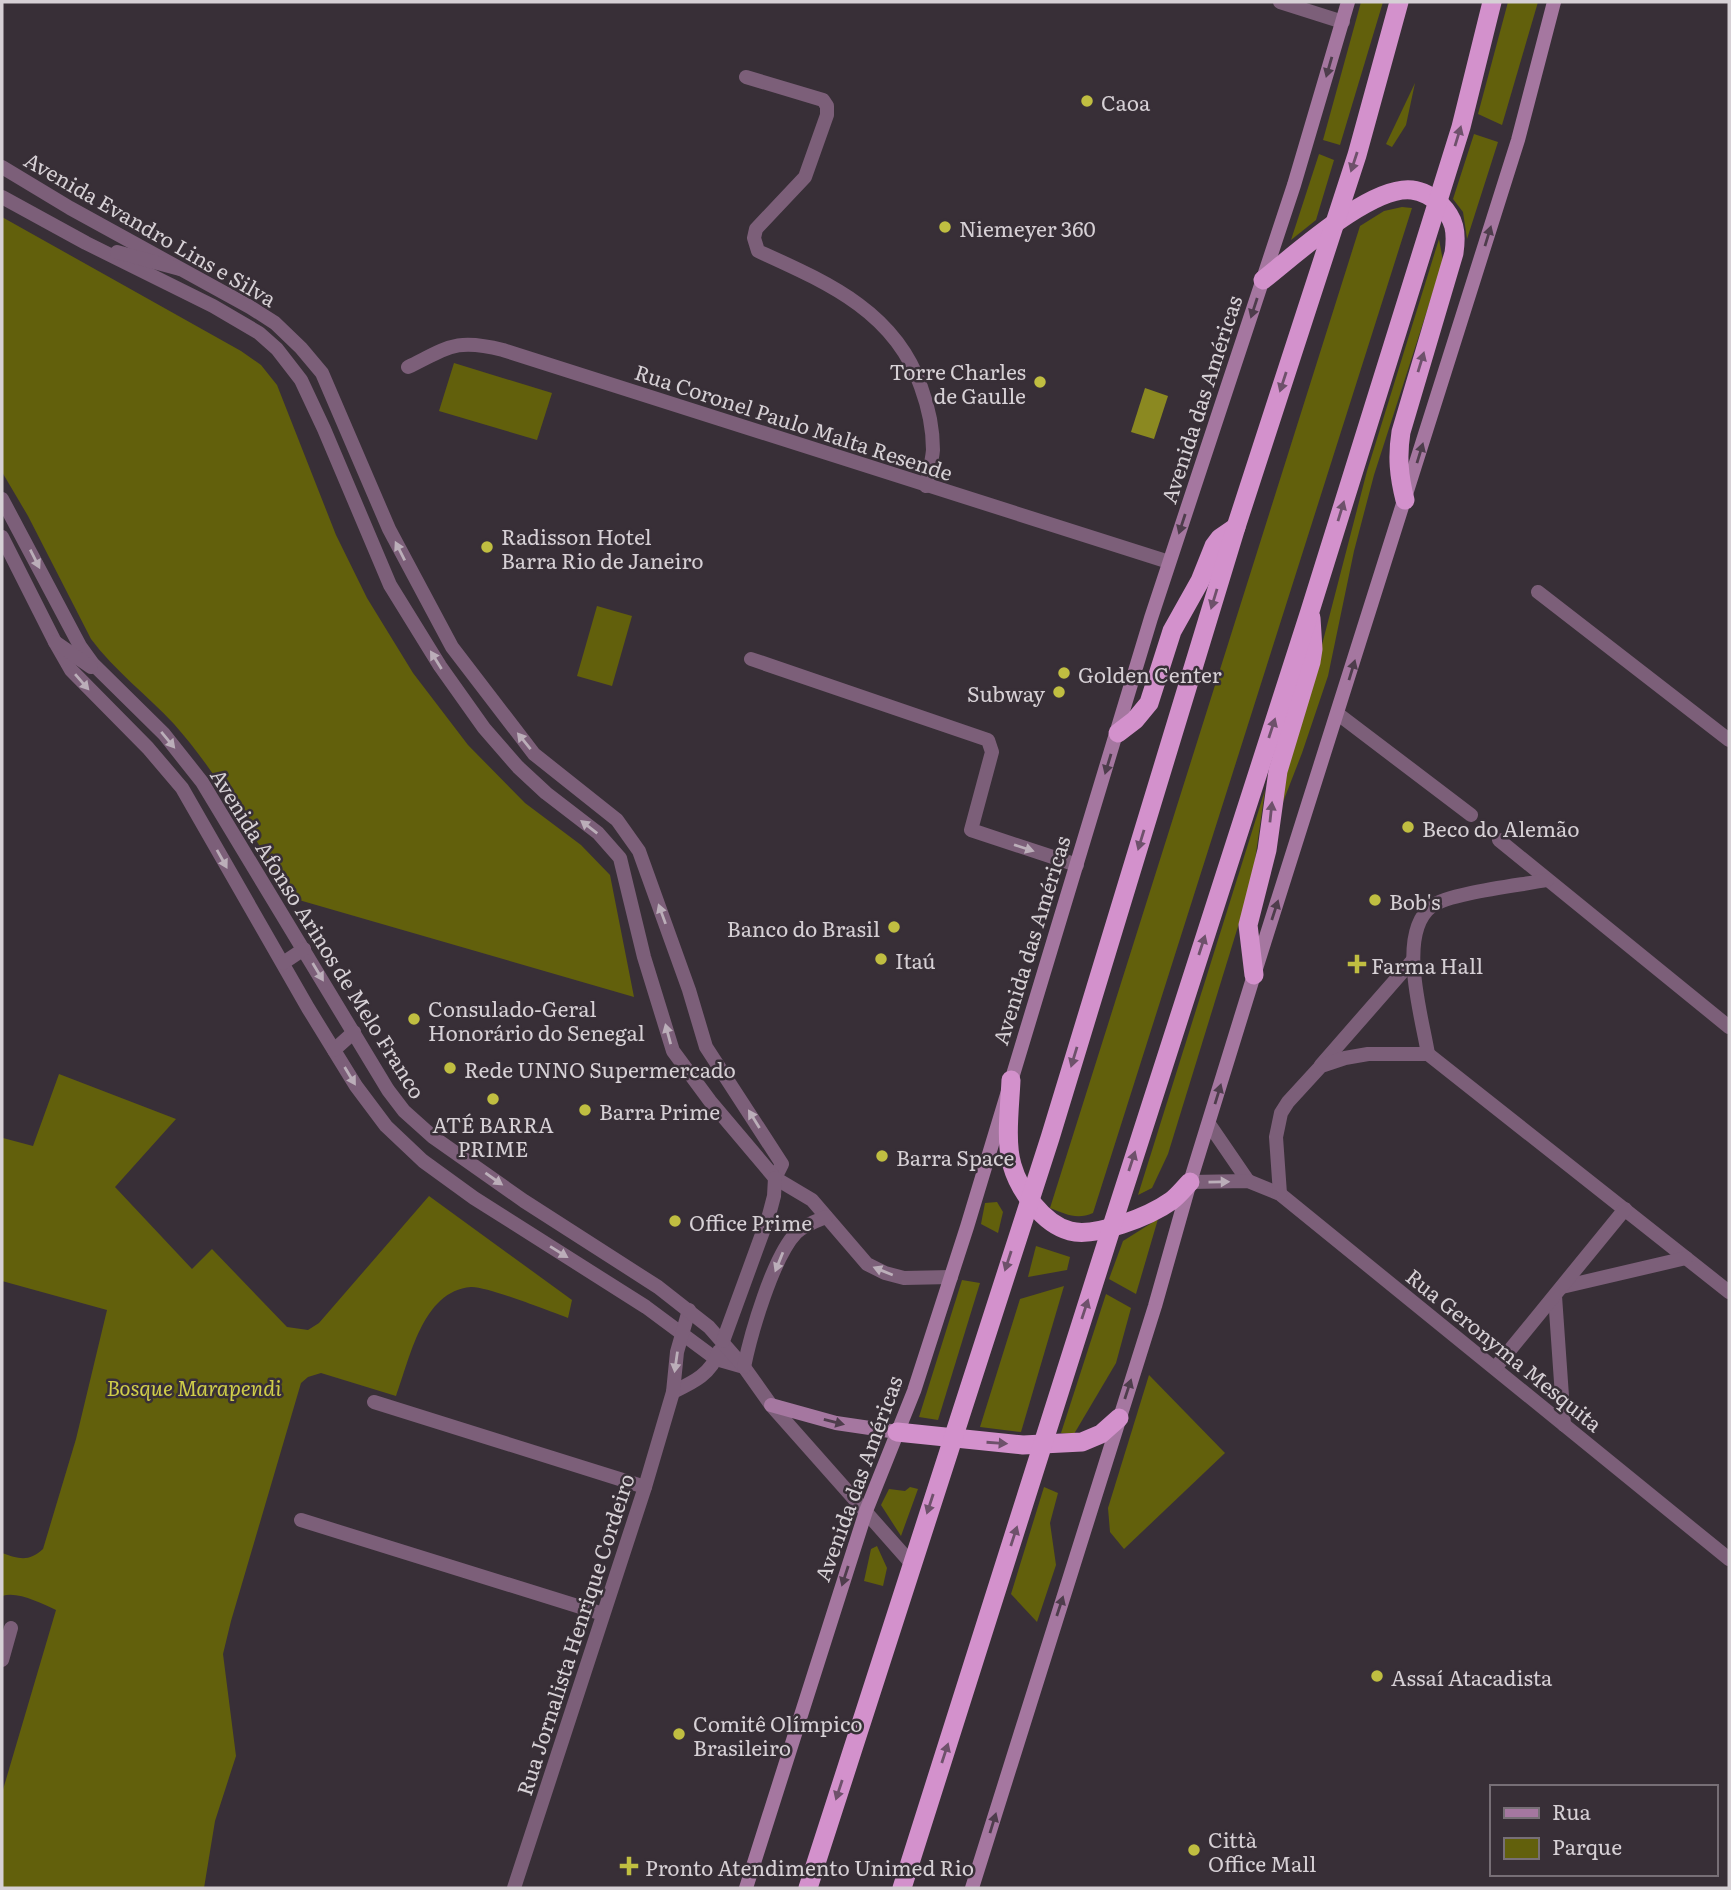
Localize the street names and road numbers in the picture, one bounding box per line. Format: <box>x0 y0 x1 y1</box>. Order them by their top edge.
street label: Avenida Evandro Lins e Silva <box>19 143 283 313</box>
street label: Avenida das Américas <box>1152 291 1248 507</box>
street label: Rua Coronel Paulo Malta Resende <box>631 355 957 487</box>
street label: Avenida Afonso Arinos de Melo Franco <box>204 762 434 1104</box>
street label: Avenida das Américas <box>983 832 1077 1048</box>
street label: Rua Geronyma Mesquita <box>1400 1260 1610 1438</box>
street label: Avenida das Américas <box>805 1371 909 1585</box>
street label: Rua Jornalista Henrique Cordeiro <box>507 1469 641 1799</box>

